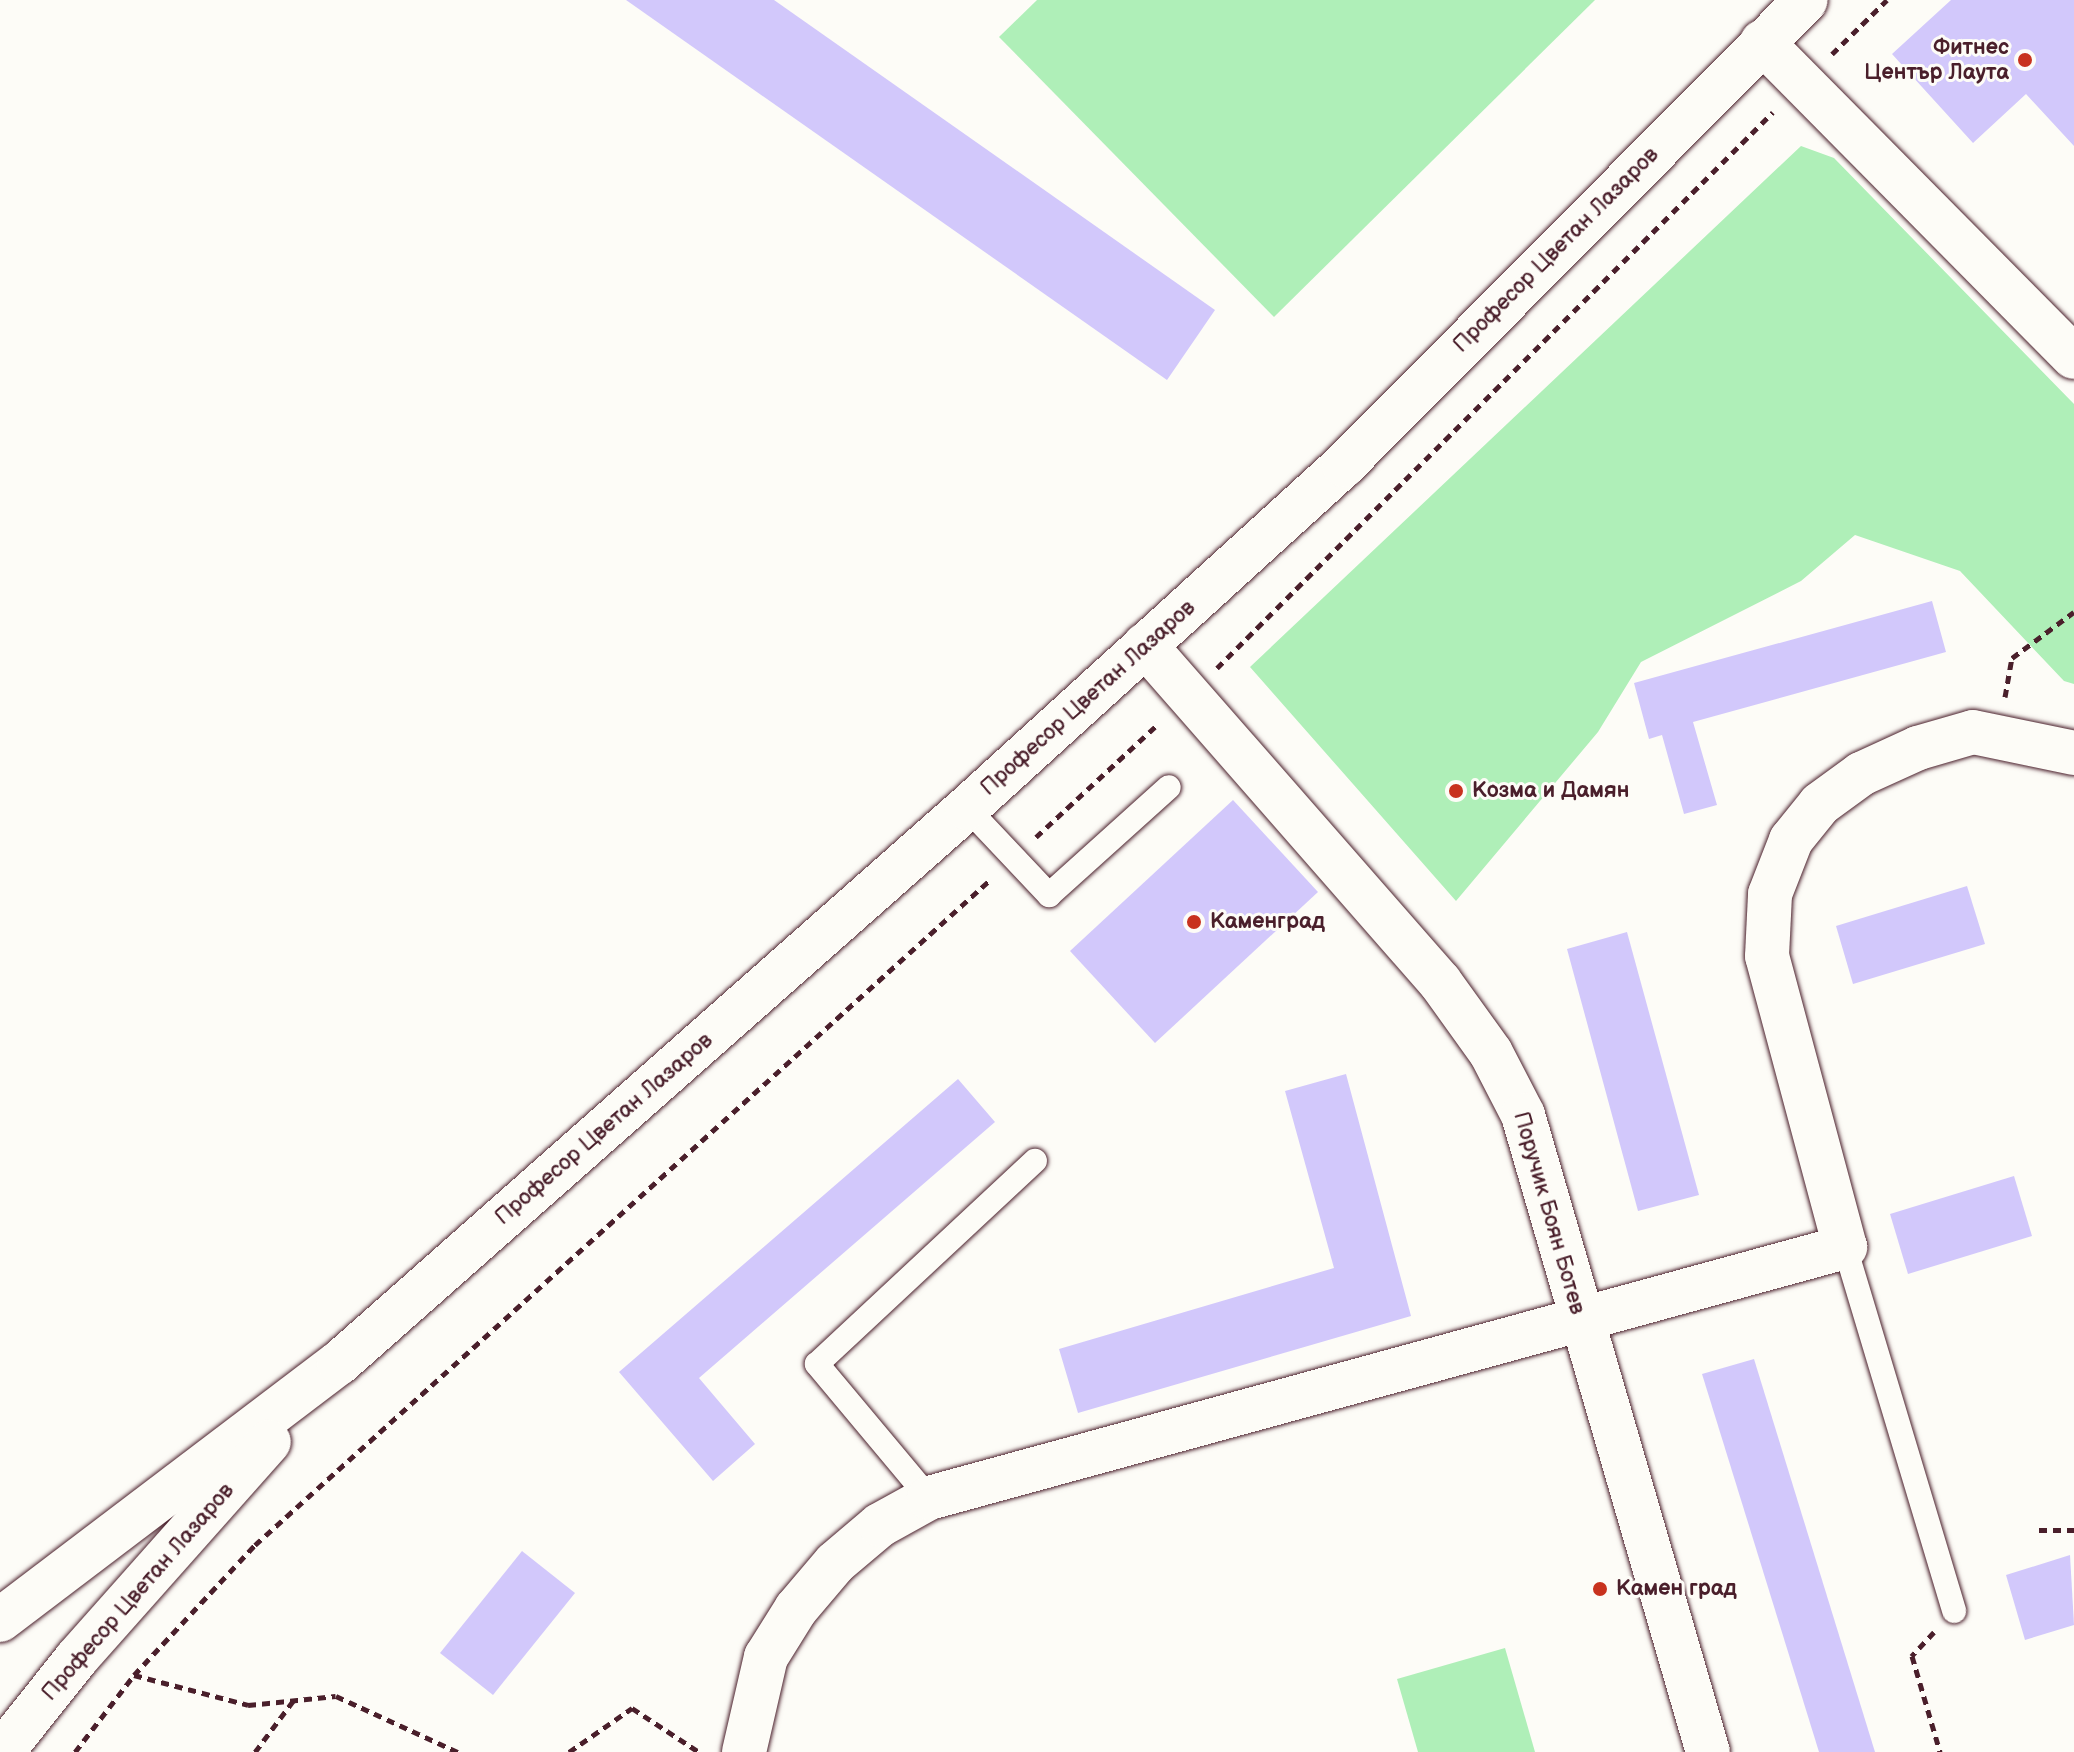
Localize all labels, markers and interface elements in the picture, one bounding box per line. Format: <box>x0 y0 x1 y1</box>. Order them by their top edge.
place label: Фитнес Център Лаута <box>1864 34 2009 86</box>
marker: Фитнес Център Лаута <box>2016 51 2034 69</box>
street label: Професор Цветан Лазаров <box>1448 142 1664 358</box>
street label: Професор Цветан Лазаров <box>975 595 1201 801</box>
place label: Козма и Дамян <box>1472 778 1629 804</box>
marker: Козма и Дамян <box>1447 782 1465 800</box>
place label: Каменград <box>1210 909 1325 935</box>
marker: Каменград <box>1185 913 1203 931</box>
street label: Професор Цветан Лазаров <box>490 1027 718 1231</box>
street label: Поручик Боян Ботев <box>1507 1109 1591 1317</box>
street label: Професор Цветан Лазаров <box>36 1478 240 1706</box>
place label: Камен град <box>1616 1576 1737 1602</box>
marker: Камен град <box>1591 1580 1609 1598</box>

